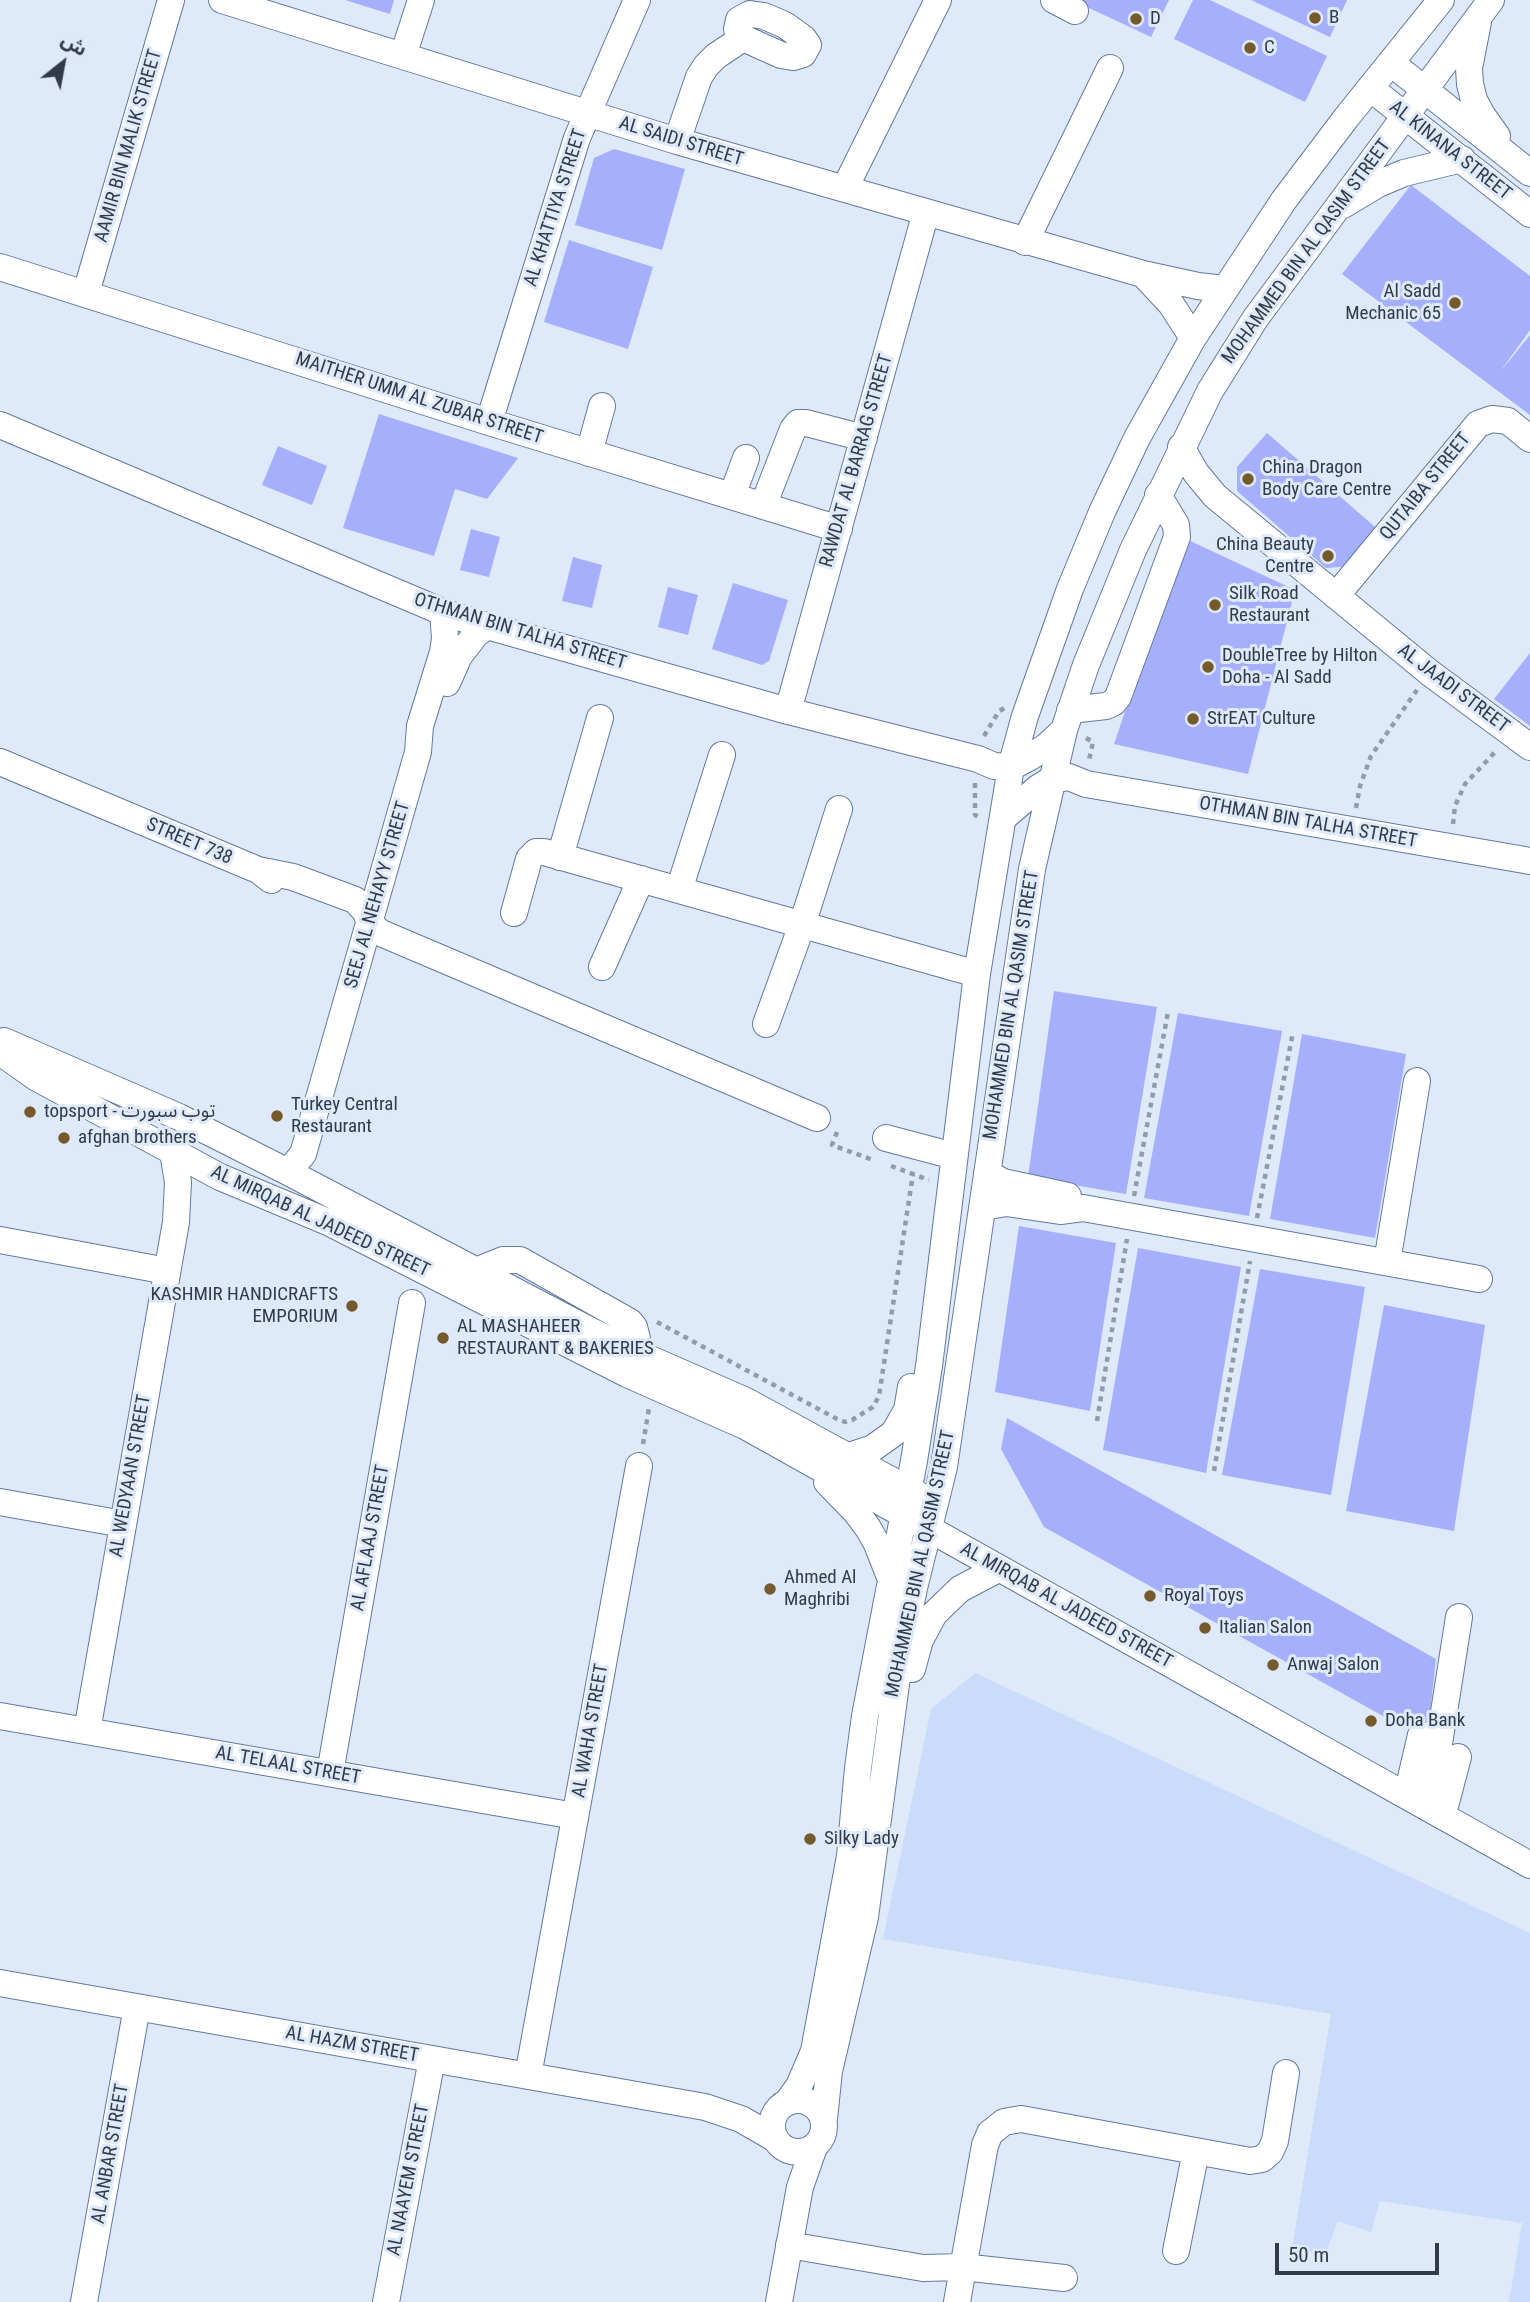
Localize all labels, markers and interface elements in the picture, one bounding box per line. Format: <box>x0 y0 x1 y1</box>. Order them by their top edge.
place label: B <box>1329 7 1339 29</box>
place label: D <box>1150 8 1161 30</box>
marker: B <box>1307 10 1323 26</box>
marker: D <box>1128 11 1144 27</box>
north arrow <box>28 28 98 98</box>
text: ش <box>57 28 91 61</box>
place label: C <box>1264 37 1275 59</box>
marker: C <box>1242 40 1258 56</box>
street label: AAMIR BIN MALIK STREET <box>91 47 167 245</box>
street label: AL KINANA STREET <box>1385 96 1515 206</box>
street label: AL SAIDI STREET <box>616 112 746 172</box>
street label: AL KHATTIYA STREET <box>520 126 592 290</box>
street label: MOHAMMED BIN AL QASIM STREET <box>1218 135 1396 369</box>
place label: Al Sadd Mechanic 65 <box>1345 281 1441 325</box>
marker: Al Sadd Mechanic 65 <box>1447 295 1463 311</box>
street label: MAITHER UMM AL ZUBAR STREET <box>292 348 546 450</box>
street label: RAWDAT AL BARRAG STREET <box>816 352 898 570</box>
street label: QUTAIBA STREET <box>1376 429 1476 545</box>
place label: China Dragon Body Care Centre <box>1262 457 1391 501</box>
marker: China Dragon Body Care Centre <box>1240 471 1256 487</box>
place label: China Beauty Centre <box>1216 534 1314 578</box>
marker: China Beauty Centre <box>1320 548 1336 564</box>
place label: Silk Road Restaurant <box>1229 583 1310 627</box>
street label: OTHMAN BIN TALHA STREET <box>411 589 629 675</box>
marker: Silk Road Restaurant <box>1207 597 1223 613</box>
street label: AL JAADI STREET <box>1393 640 1513 738</box>
place label: DoubleTree by Hilton Doha - Al Sadd <box>1222 645 1377 689</box>
marker: DoubleTree by Hilton Doha - Al Sadd <box>1200 659 1216 675</box>
place label: StrEAT Culture <box>1207 708 1315 730</box>
marker: StrEAT Culture <box>1185 711 1201 727</box>
street label: OTHMAN BIN TALHA STREET <box>1197 793 1419 853</box>
street label: SEEJ AL NEHAYY STREET <box>340 799 416 991</box>
street label: STREET 738 <box>143 814 235 870</box>
street label: MOHAMMED BIN AL QASIM STREET <box>979 869 1045 1141</box>
place label: Turkey Central Restaurant <box>291 1094 398 1138</box>
place label: topsport - توب سبورت <box>44 1101 215 1123</box>
marker: topsport - توب سبورت <box>22 1104 38 1120</box>
marker: Turkey Central Restaurant <box>269 1108 285 1124</box>
place label: afghan brothers <box>78 1127 197 1149</box>
marker: afghan brothers <box>56 1130 72 1146</box>
street label: AL MIRQAB AL JADEED STREET <box>207 1161 433 1283</box>
place label: KASHMIR HANDICRAFTS EMPORIUM <box>150 1284 338 1328</box>
marker: KASHMIR HANDICRAFTS EMPORIUM <box>344 1298 360 1314</box>
place label: AL MASHAHEER RESTAURANT & BAKERIES <box>457 1316 654 1360</box>
marker: AL MASHAHEER RESTAURANT & BAKERIES <box>435 1330 451 1346</box>
street label: AL WEDYAAN STREET <box>105 1393 157 1559</box>
street label: MOHAMMED BIN AL QASIM STREET <box>882 1429 960 1699</box>
street label: AL AFLAAJ STREET <box>347 1463 395 1613</box>
street label: AL MIRQAB AL JADEED STREET <box>956 1538 1176 1674</box>
place label: Ahmed Al Maghribi <box>784 1567 856 1611</box>
marker: Ahmed Al Maghribi <box>762 1581 778 1597</box>
place label: Royal Toys <box>1164 1585 1244 1607</box>
marker: Royal Toys <box>1142 1588 1158 1604</box>
place label: Italian Salon <box>1219 1617 1312 1639</box>
marker: Italian Salon <box>1197 1620 1213 1636</box>
place label: Anwaj Salon <box>1287 1654 1379 1676</box>
marker: Anwaj Salon <box>1265 1657 1281 1673</box>
street label: AL WAHA STREET <box>568 1662 614 1800</box>
place label: Doha Bank <box>1385 1710 1465 1732</box>
marker: Doha Bank <box>1363 1713 1379 1729</box>
street label: AL TELAAL STREET <box>214 1742 362 1790</box>
place label: Silky Lady <box>824 1828 899 1850</box>
marker: Silky Lady <box>802 1831 818 1847</box>
street label: AL HAZM STREET <box>284 2022 420 2068</box>
street label: AL ANBAR STREET <box>87 2082 135 2226</box>
street label: AL NAAYEM STREET <box>383 2102 435 2258</box>
scale bar <box>1278 2228 1442 2272</box>
text: 50 m <box>1288 2243 1329 2267</box>

